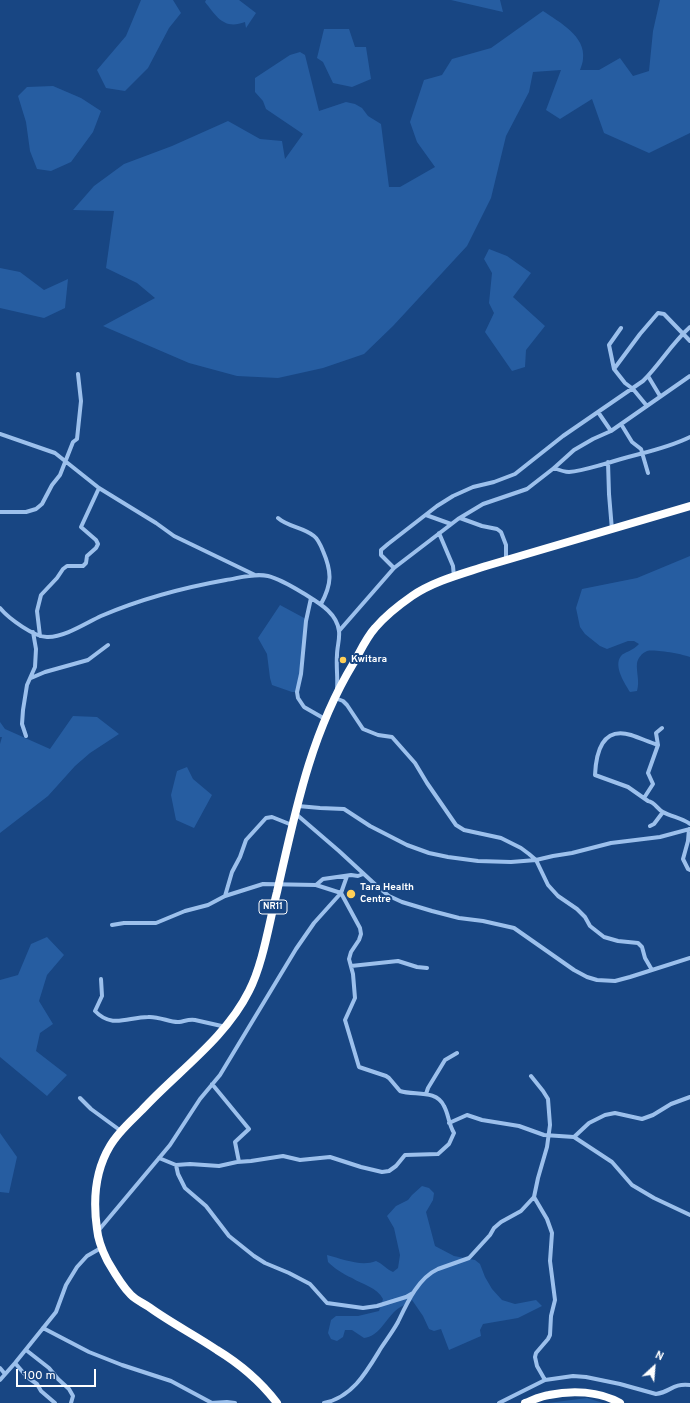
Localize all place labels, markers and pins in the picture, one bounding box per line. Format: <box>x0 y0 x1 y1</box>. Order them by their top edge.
place label: Kwitara <box>351 654 387 666</box>
marker: Kwitara <box>338 655 348 665</box>
place label: Tara Health Centre <box>360 882 414 906</box>
marker: Tara Health Centre <box>345 888 357 900</box>

